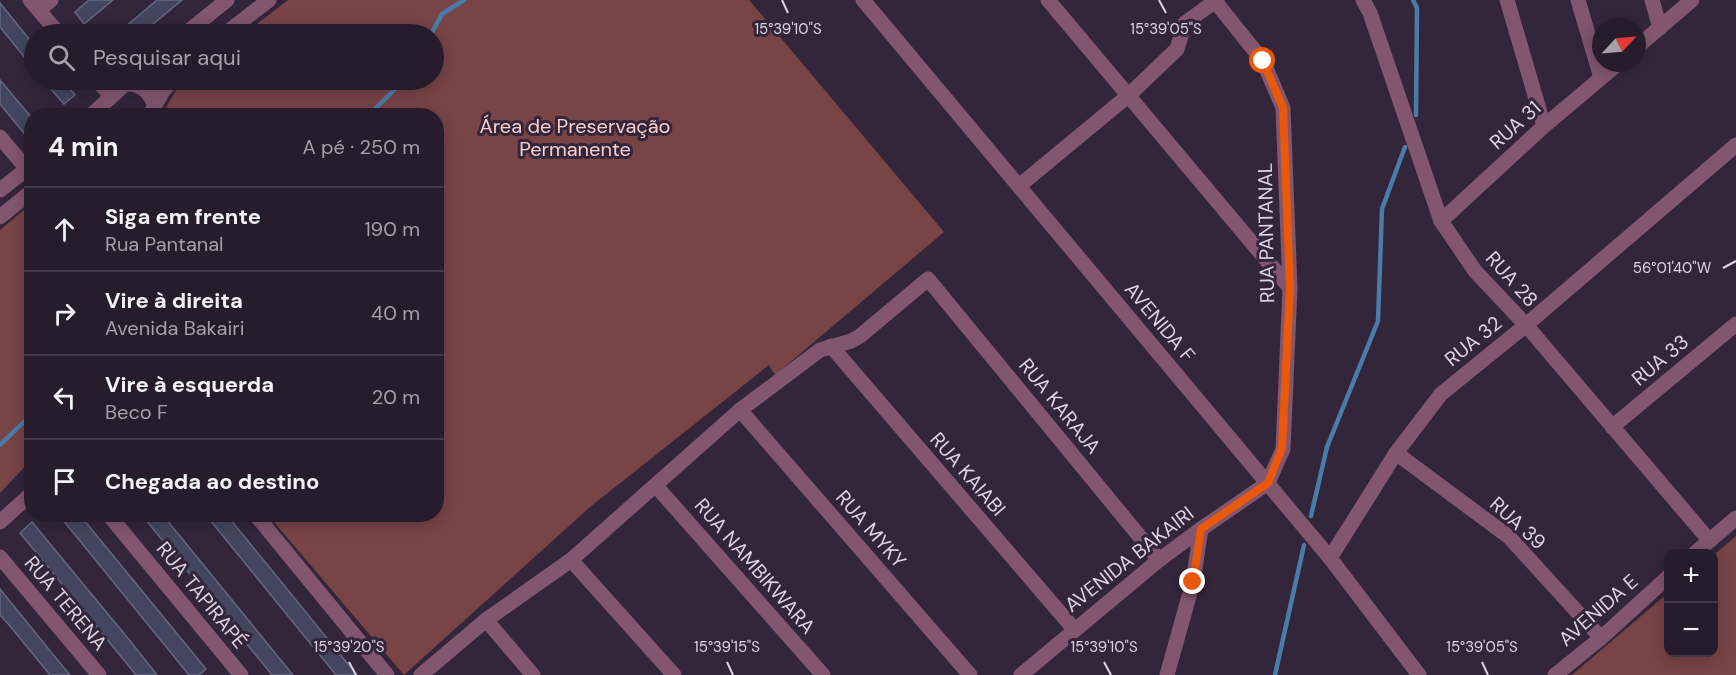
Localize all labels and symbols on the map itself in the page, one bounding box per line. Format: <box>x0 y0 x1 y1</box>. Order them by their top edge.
north arrow <box>1592 18 1646 72</box>
text: 15°39'10"S <box>754 19 822 39</box>
text: 15°39'05"S <box>1130 19 1202 39</box>
route start <box>1249 47 1275 73</box>
street label: RUA 31 <box>1484 95 1546 155</box>
park label: Área de Preservação Permanente <box>480 113 670 162</box>
street label: RUA PANTANAL <box>1252 163 1280 303</box>
street label: RUA 28 <box>1480 246 1544 312</box>
text: 56°01'40"W <box>1633 258 1712 278</box>
street label: AVENIDA F <box>1119 277 1201 368</box>
street label: RUA 32 <box>1439 310 1507 372</box>
street label: RUA 33 <box>1626 329 1694 391</box>
street label: RUA KARAJA <box>1013 353 1107 459</box>
street label: RUA KAIABI <box>925 427 1011 521</box>
street label: RUA MYKY <box>830 485 912 574</box>
street label: RUA 39 <box>1484 491 1552 555</box>
street label: RUA NAMBIKWARA <box>689 493 821 639</box>
street label: AVENIDA BAKAIRI <box>1059 500 1199 618</box>
street label: RUA TAPIRAPÉ <box>151 536 253 654</box>
street label: RUA TERENA <box>19 550 113 656</box>
route end <box>1179 568 1205 594</box>
street label: AVENIDA E <box>1553 568 1643 652</box>
text: 15°39'20"S <box>313 637 385 657</box>
text: 15°39'15"S <box>694 637 760 657</box>
text: 15°39'10"S <box>1070 637 1138 657</box>
text: 15°39'05"S <box>1446 637 1518 657</box>

